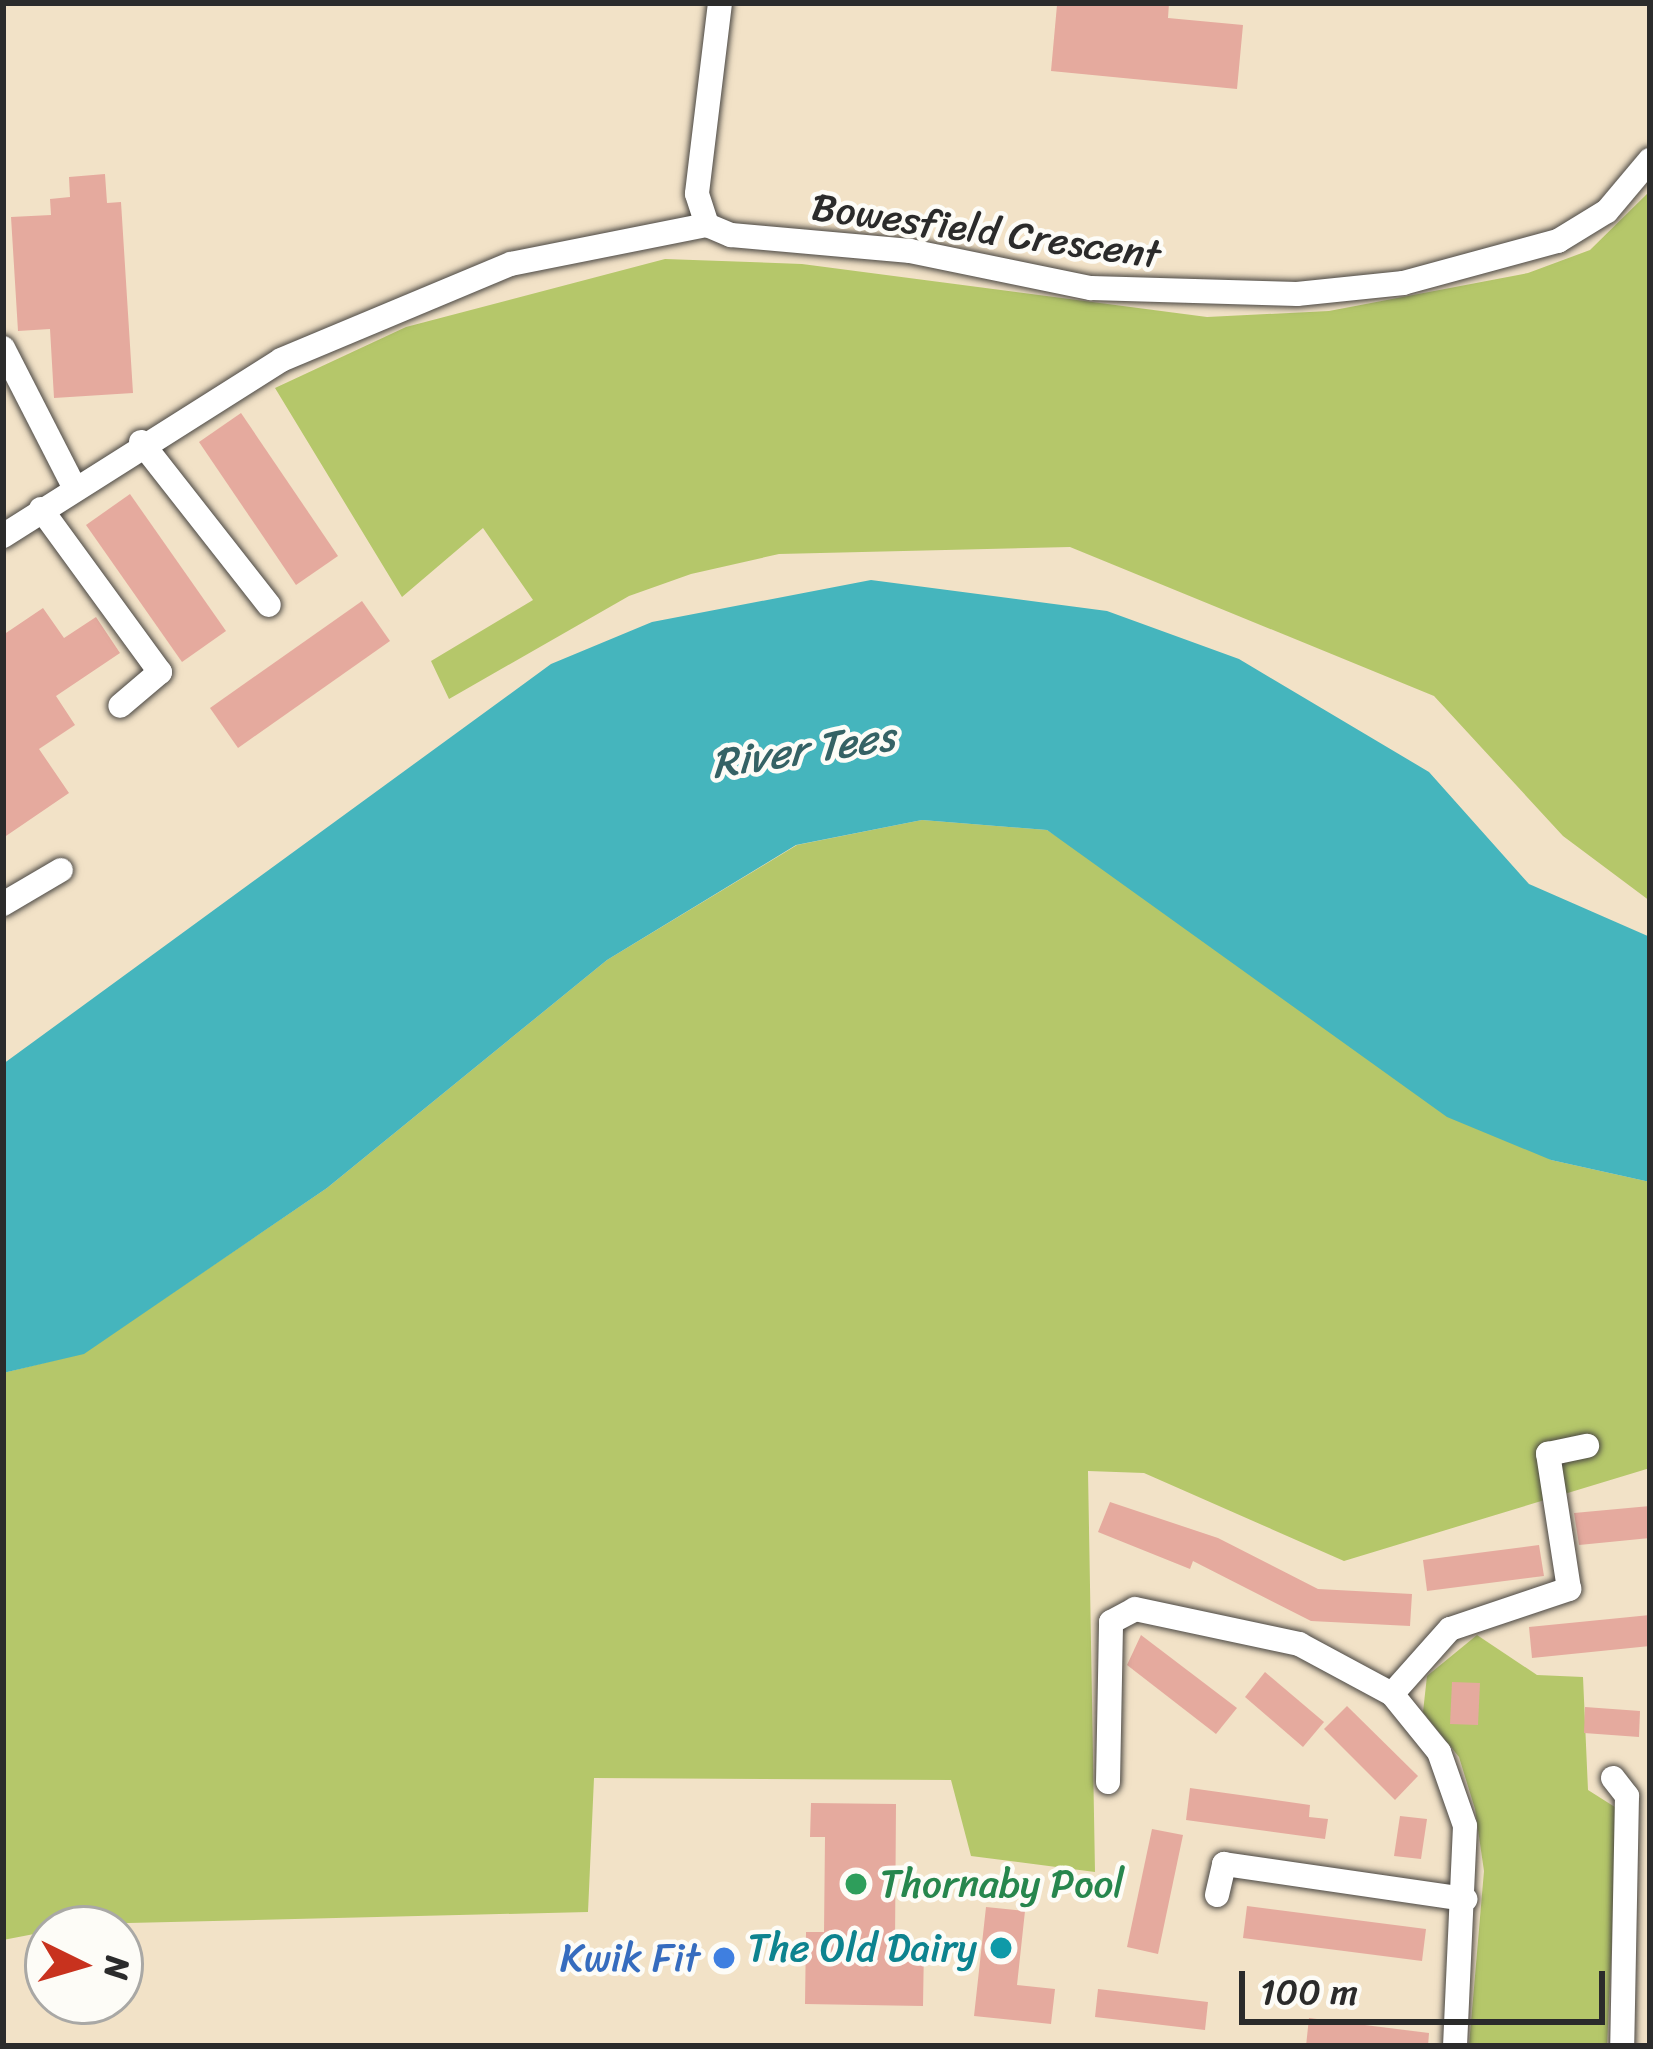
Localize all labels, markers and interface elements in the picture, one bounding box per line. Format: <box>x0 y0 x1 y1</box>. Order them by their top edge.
street label: Bowesfield Crescent <box>807 183 1165 279</box>
water label: River Tees <box>706 710 900 790</box>
place label: Thornaby Pool <box>880 1861 1125 1907</box>
marker: Thornaby Pool <box>843 1871 869 1897</box>
north arrow <box>24 1905 144 2025</box>
place label: The Old Dairy <box>748 1925 977 1971</box>
place label: Kwik Fit <box>559 1935 700 1981</box>
marker: The Old Dairy <box>988 1935 1014 1961</box>
marker: Kwik Fit <box>711 1945 737 1971</box>
scale bar <box>1245 1947 1611 2021</box>
text: N <box>87 1954 147 1982</box>
text: 100 m <box>1260 1960 1358 2024</box>

